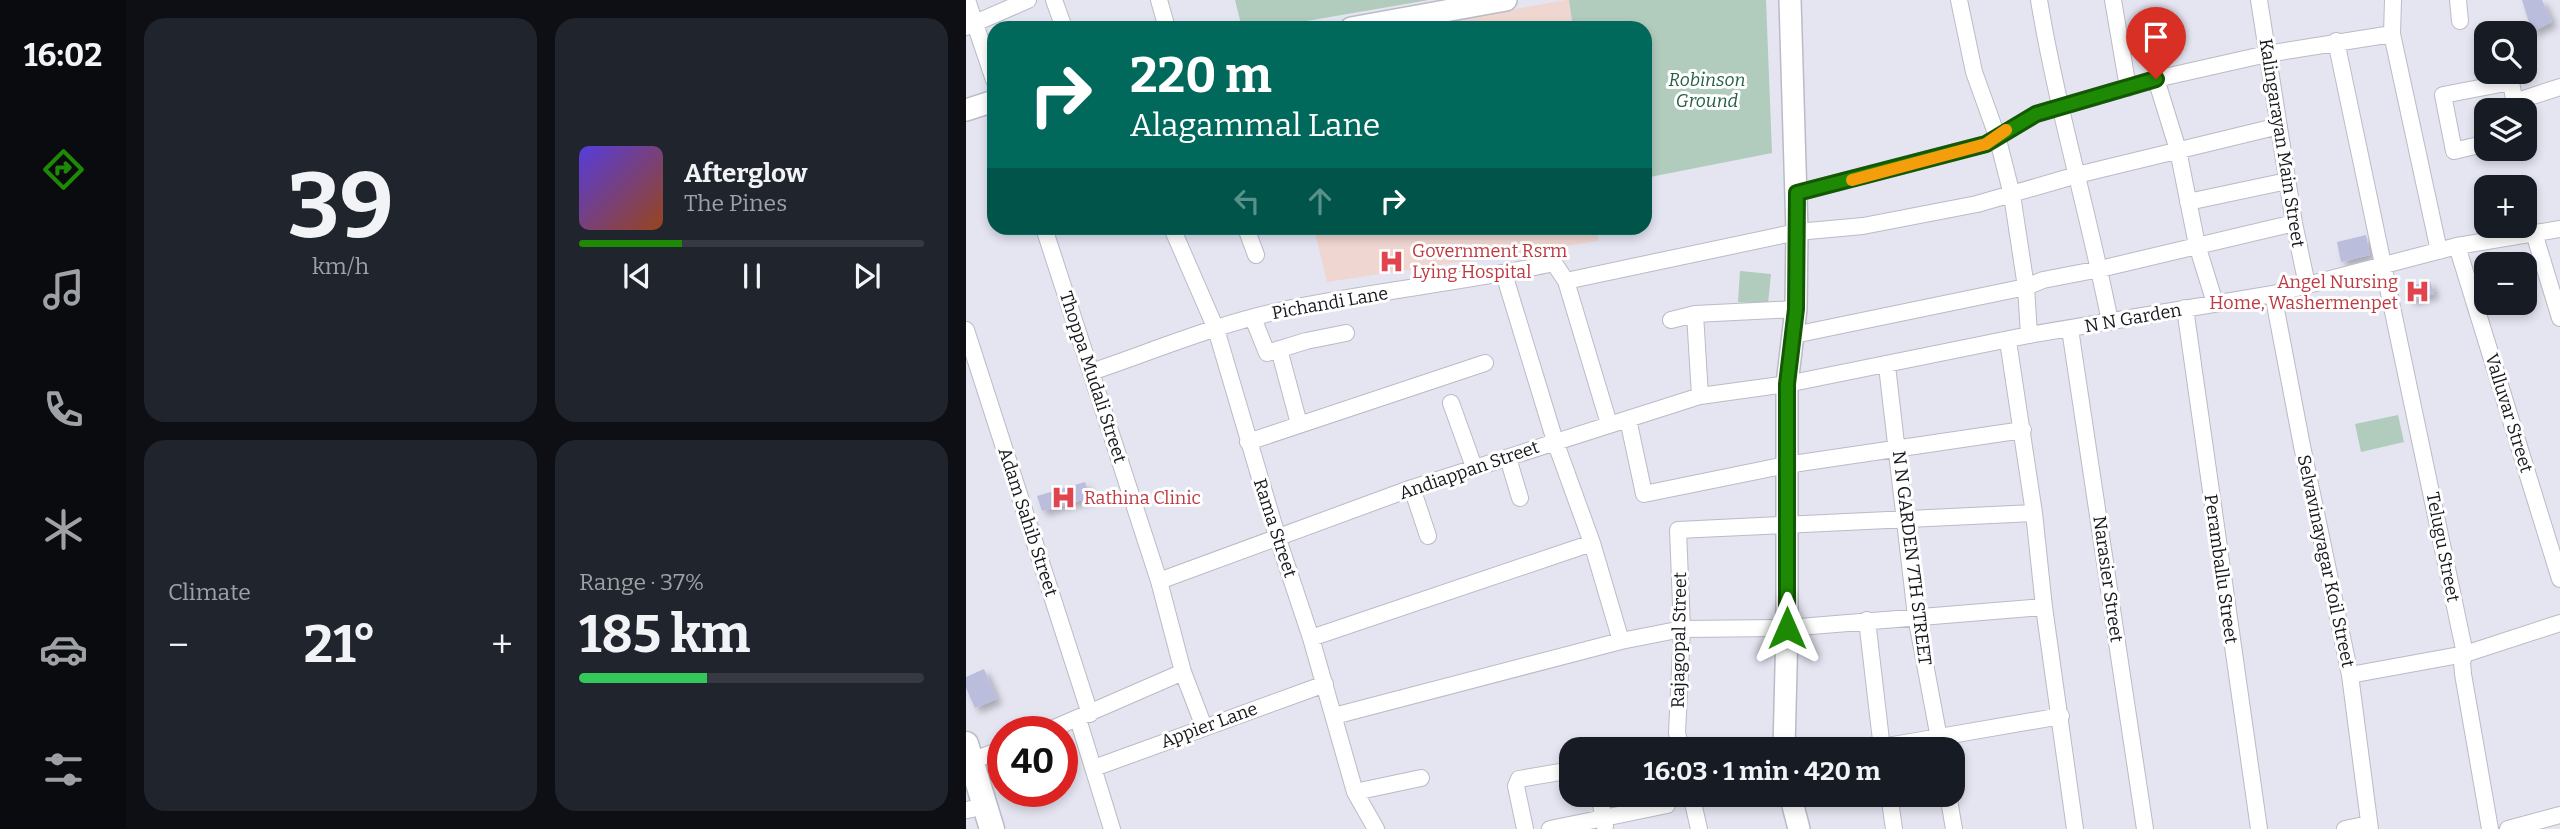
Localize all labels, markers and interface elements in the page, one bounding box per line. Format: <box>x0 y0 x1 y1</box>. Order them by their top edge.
pin <box>2126 7 2186 79</box>
icon: arrive <box>2137 18 2175 56</box>
map controls <box>2474 21 2537 315</box>
button: search <box>2474 21 2537 84</box>
text: 16:02 <box>24 36 102 74</box>
street label: Kalingarayan Main Street <box>2255 37 2309 249</box>
text: 220 m <box>1130 46 1272 105</box>
icon: right <box>1015 49 1106 140</box>
park label: Robinson Ground <box>1669 69 1745 112</box>
button: layers <box>2474 98 2537 161</box>
text: Alagammal Lane <box>1130 106 1380 144</box>
icon: directions <box>39 145 88 194</box>
text: 39 <box>287 152 394 261</box>
text: Afterglow <box>684 158 807 189</box>
button: + <box>2474 175 2537 238</box>
icon: left <box>1228 182 1266 220</box>
icon: ahead <box>1301 182 1339 220</box>
icon: right <box>1374 182 1412 220</box>
text: The Pines <box>684 189 787 217</box>
place label: Government Rsrm Lying Hospital <box>1412 240 1567 283</box>
hospital icon: Government Rsrm Lying Hospital <box>1378 247 1406 275</box>
text: km/h <box>312 252 369 280</box>
button: − <box>2474 252 2537 315</box>
icon: previous <box>618 257 656 295</box>
icon: pause <box>733 257 771 295</box>
icon: next <box>848 257 886 295</box>
icon: music <box>39 265 88 314</box>
place label: Angel Nursing Home, Washermenpet <box>2209 271 2398 314</box>
hospital icon: Angel Nursing Home, Washermenpet <box>2404 278 2432 306</box>
street label: Pichandi Lane <box>1270 282 1390 324</box>
street label: Thoppa Mudali Street <box>1055 288 1131 466</box>
street label: N N Garden <box>2083 299 2184 337</box>
street label: Valluvar Street <box>2480 351 2538 476</box>
icon: phone <box>39 385 88 434</box>
street label: Andiappan Street <box>1396 436 1542 504</box>
street label: Adam Sahib Street <box>994 445 1063 600</box>
street label: N N GARDEN 7TH STREET <box>1888 449 1936 667</box>
street label: Selvavinayagar Koil Street <box>2293 453 2359 670</box>
street label: Rama Street <box>1249 476 1301 581</box>
hospital icon: Rathina Clinic <box>1050 484 1078 512</box>
place label: Rathina Clinic <box>1084 487 1201 509</box>
street label: Telugu Street <box>2422 490 2465 604</box>
street label: Peramballu Street <box>2200 493 2242 646</box>
icon: climate <box>39 505 88 554</box>
street label: Narasier Street <box>2088 514 2128 644</box>
text: Range · 37% <box>579 568 704 596</box>
street label: Rajagopal Street <box>1667 571 1691 708</box>
text: Climate <box>168 578 251 606</box>
position arrow <box>1750 591 1824 665</box>
text: 185 km <box>579 603 750 666</box>
text: 21° <box>304 613 376 676</box>
text: − <box>168 622 189 668</box>
text: + <box>491 622 513 668</box>
icon: car <box>39 625 88 674</box>
street label: Appier Lane <box>1158 697 1260 753</box>
speed limit sign: 40 <box>987 716 1078 807</box>
icon: filters <box>39 745 88 794</box>
text: 16:03 · 1 min · 420 m <box>1643 756 1881 787</box>

